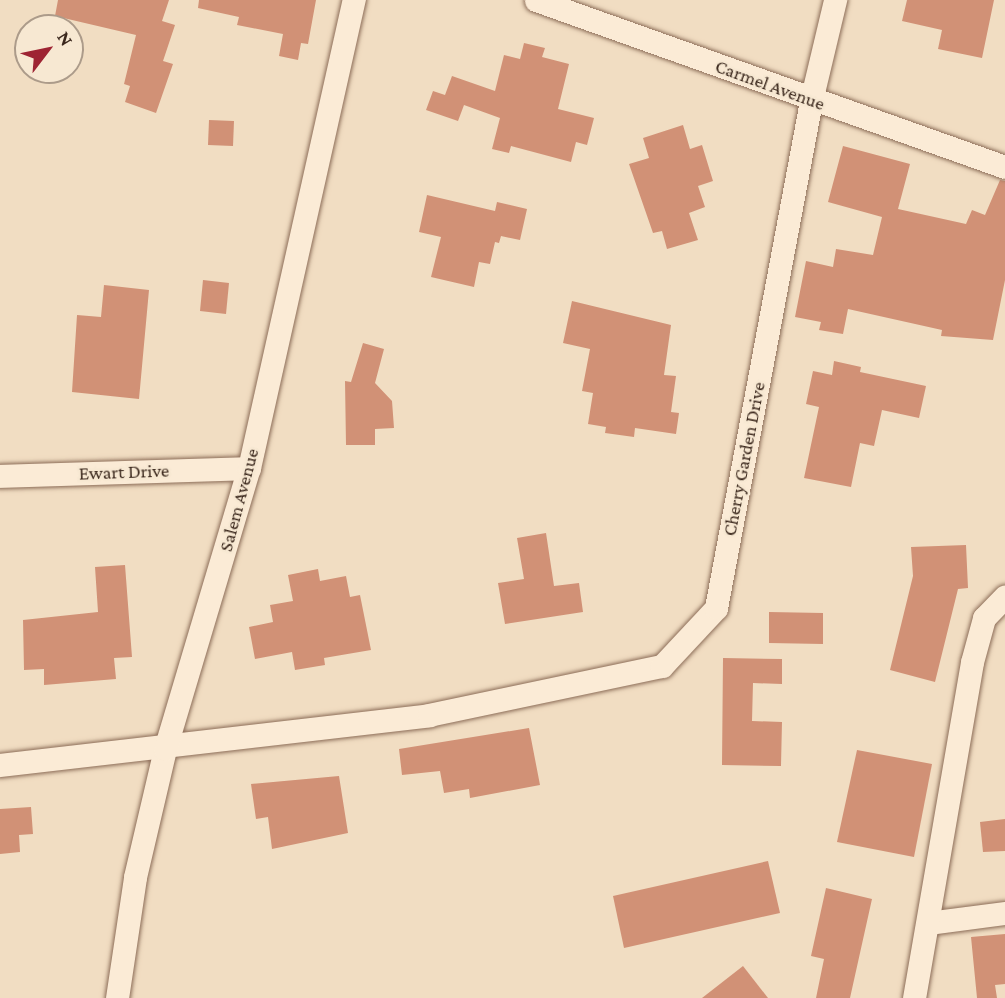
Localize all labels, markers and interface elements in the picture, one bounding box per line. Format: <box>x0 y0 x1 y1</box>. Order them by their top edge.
north arrow <box>14 14 84 84</box>
text: N <box>53 28 78 50</box>
street label: Carmel Avenue <box>712 55 828 115</box>
street label: Cherry Garden Drive <box>718 380 770 538</box>
street label: Salem Avenue <box>214 446 264 554</box>
street label: Ewart Drive <box>78 459 170 485</box>

